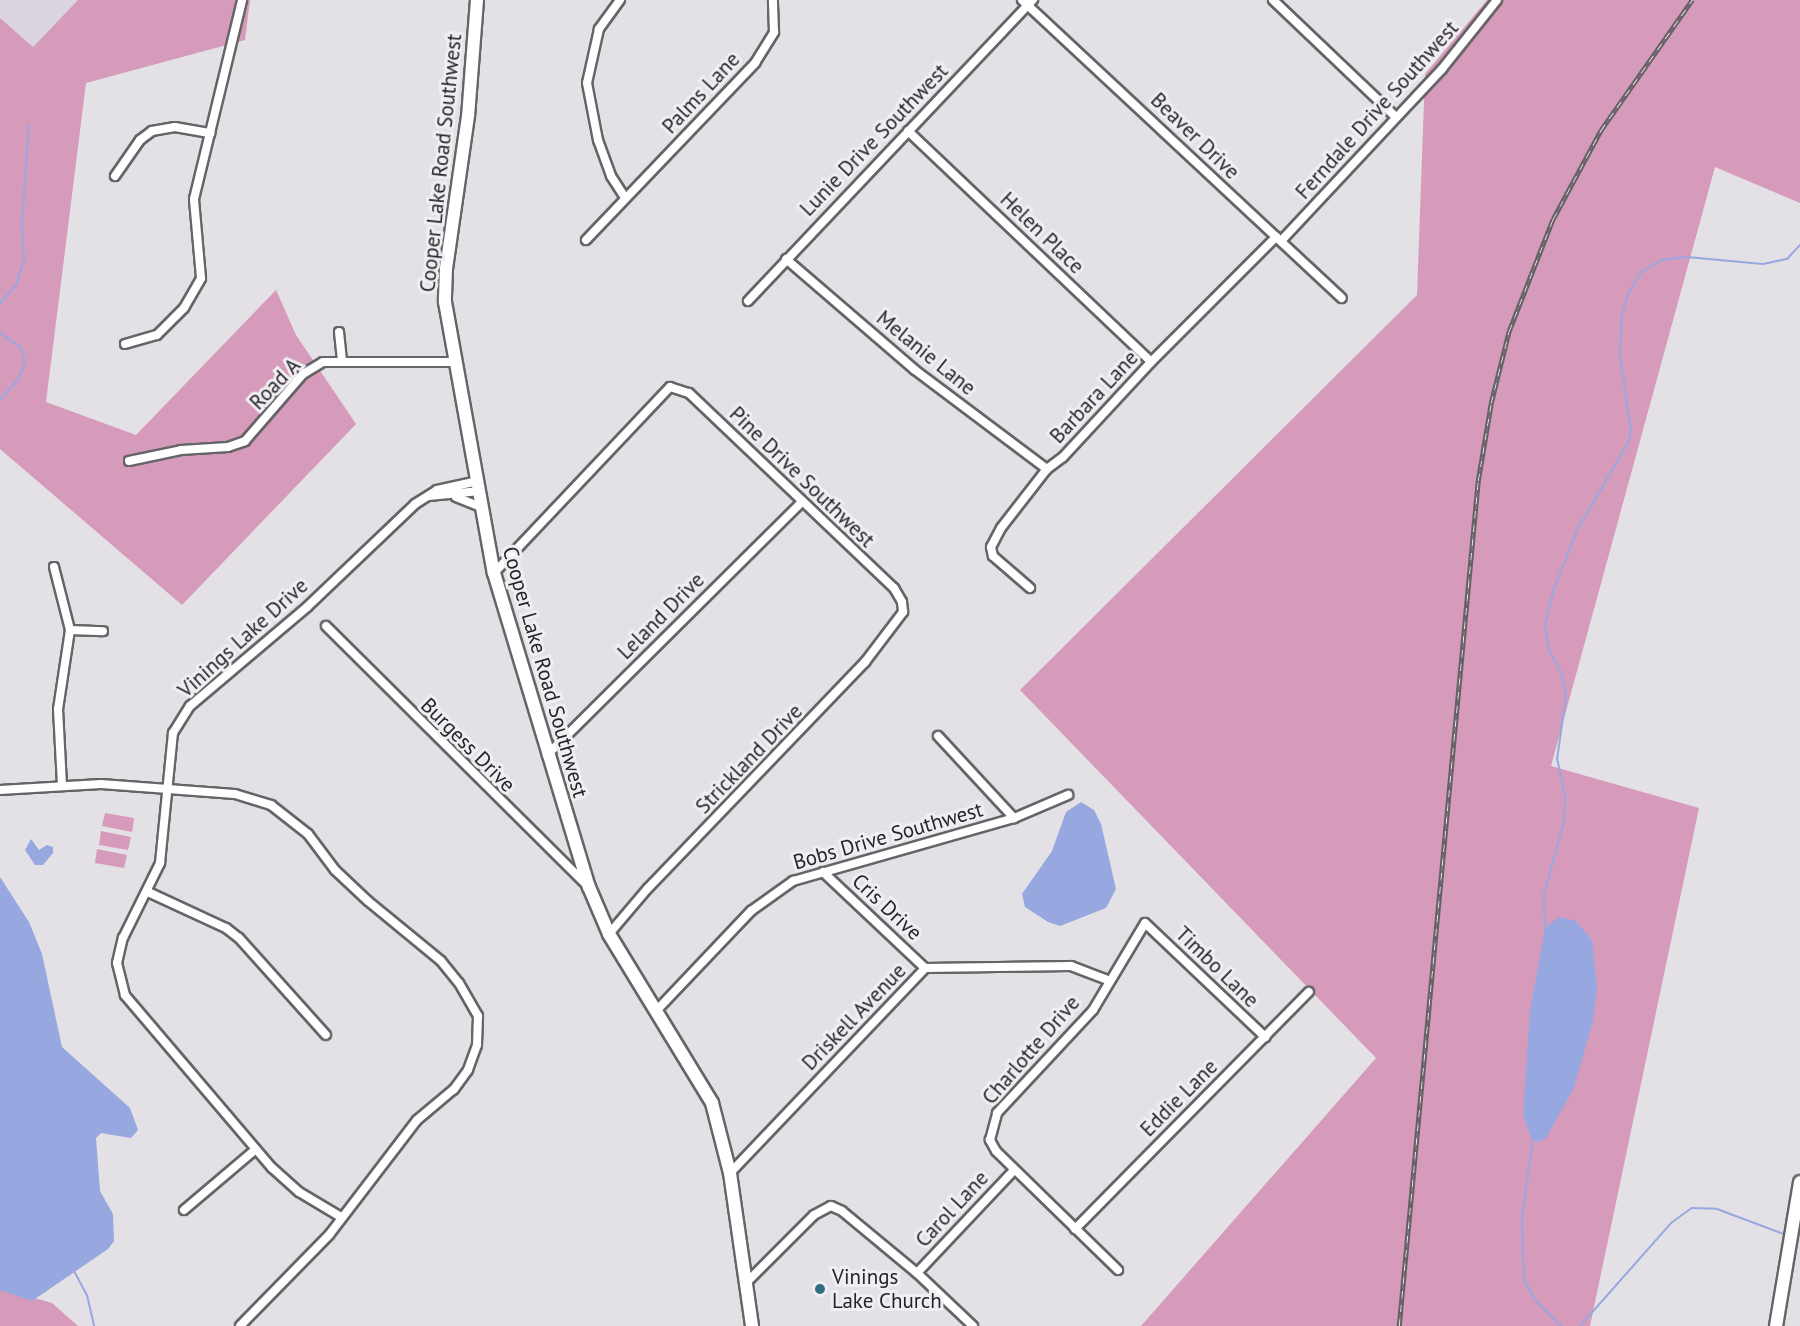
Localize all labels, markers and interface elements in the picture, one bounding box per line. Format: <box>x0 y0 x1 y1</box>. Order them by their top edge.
street label: Ferndale Drive Southwest <box>1290 16 1464 204</box>
street label: Cooper Lake Road Southwest <box>415 33 467 293</box>
street label: Palms Lane <box>657 47 745 139</box>
street label: Lunie Drive Southwest <box>795 59 953 221</box>
street label: Beaver Drive <box>1145 87 1245 185</box>
street label: Helen Place <box>995 187 1089 279</box>
street label: Melanie Lane <box>871 305 981 401</box>
street label: Barbara Lane <box>1045 345 1143 449</box>
street label: Road A <box>244 353 306 415</box>
street label: Pine Drive Southwest <box>724 401 880 553</box>
street label: Cooper Lake Road Southwest <box>497 544 593 800</box>
street label: Leland Drive <box>612 567 710 665</box>
street label: Vinings Lake Drive <box>173 573 313 703</box>
street label: Burgess Drive <box>416 693 520 797</box>
street label: Strickland Drive <box>690 699 808 819</box>
street label: Bobs Drive Southwest <box>790 797 986 875</box>
street label: Cris Drive <box>847 868 927 946</box>
street label: Timbo Lane <box>1170 921 1264 1013</box>
street label: Driskell Avenue <box>797 958 911 1076</box>
street label: Charlotte Drive <box>977 991 1085 1109</box>
street label: Eddie Lane <box>1135 1054 1223 1142</box>
street label: Carol Lane <box>910 1166 994 1252</box>
place label: Vinings Lake Church <box>832 1264 942 1314</box>
marker: Vinings Lake Church <box>813 1282 827 1296</box>

